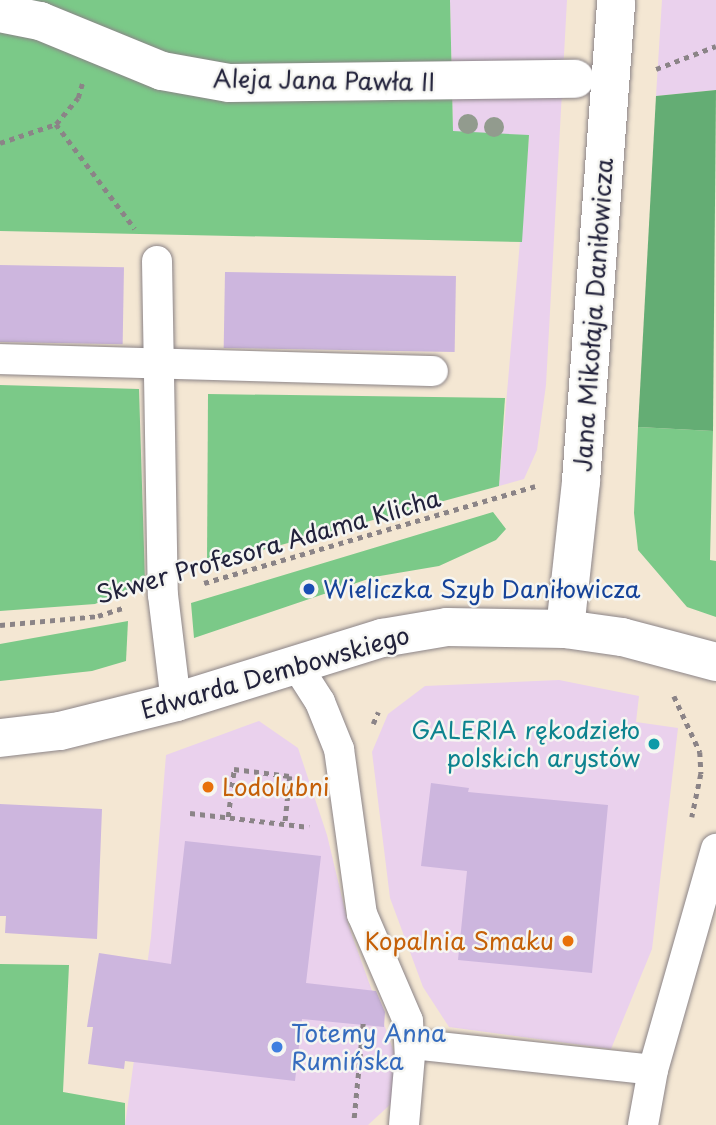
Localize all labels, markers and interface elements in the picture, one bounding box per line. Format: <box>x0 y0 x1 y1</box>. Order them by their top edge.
street label: Aleja Jana Pawła II <box>212 64 436 96</box>
street label: Jana Mikołaja Daniłowicza <box>568 158 618 472</box>
street label: Skwer Profesora Adama Klicha <box>91 483 445 609</box>
place label: Wieliczka Szyb Daniłowicza <box>323 575 643 603</box>
marker: Wieliczka Szyb Daniłowicza <box>301 581 317 597</box>
street label: Edwarda Dembowskiego <box>136 620 414 724</box>
place label: GALERIA rękodzieło polskich arystów <box>409 716 640 772</box>
marker: GALERIA rękodzieło polskich arystów <box>646 736 662 752</box>
place label: Lodolubni <box>222 773 330 801</box>
marker: Lodolubni <box>200 779 216 795</box>
place label: Kopalnia Smaku <box>365 927 554 955</box>
marker: Kopalnia Smaku <box>560 933 576 949</box>
place label: Totemy Anna Rumińska <box>291 1019 445 1075</box>
marker: Totemy Anna Rumińska <box>269 1039 285 1055</box>

